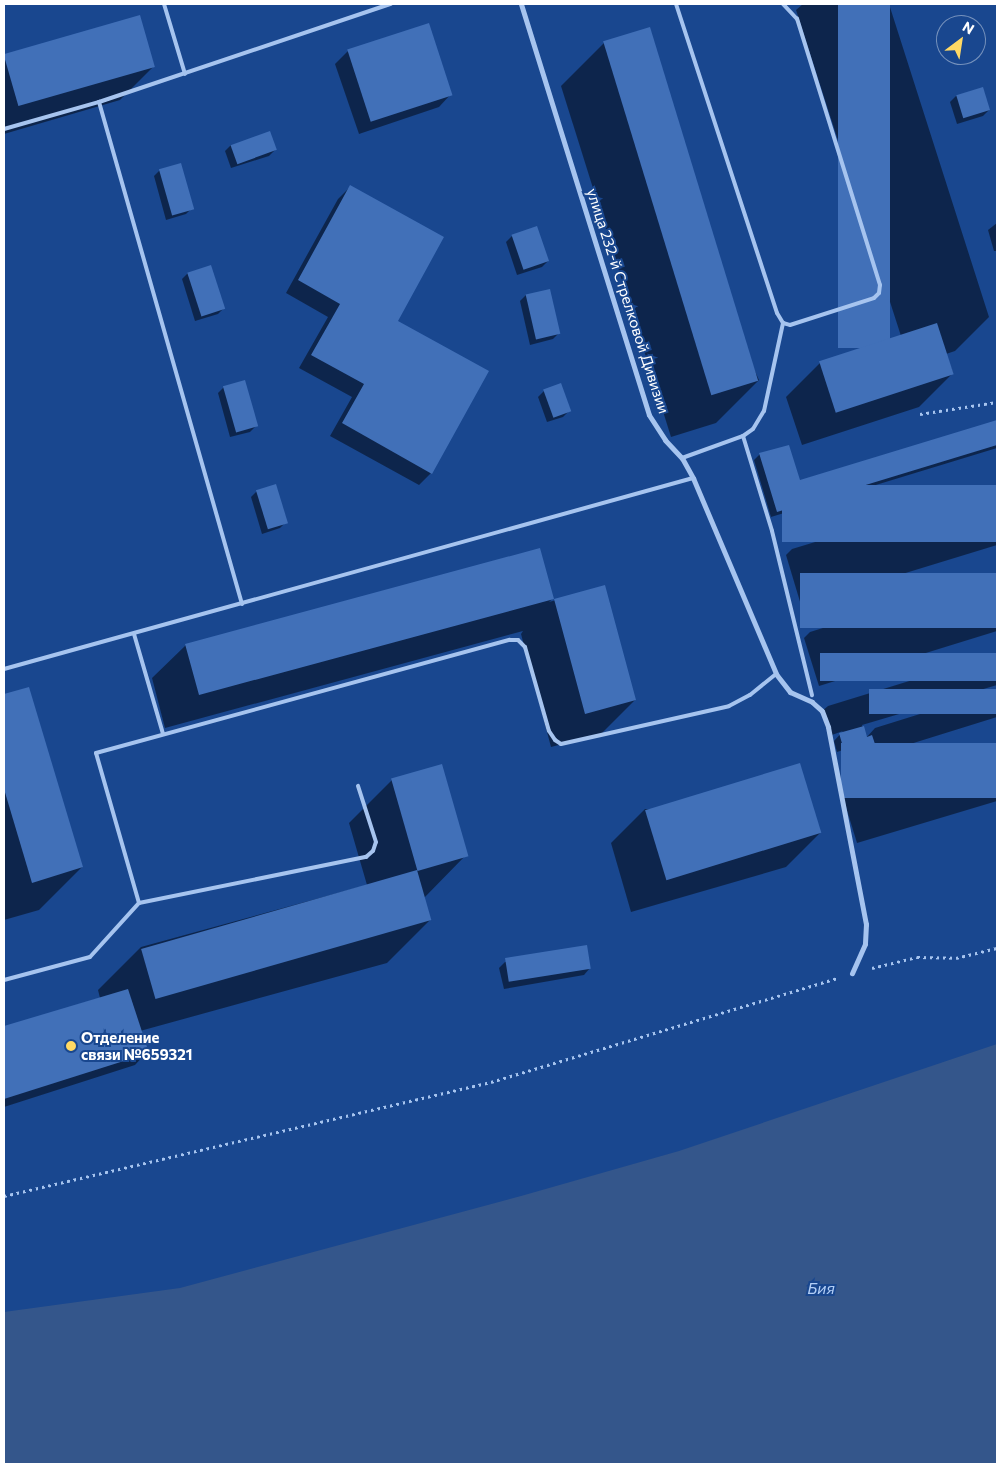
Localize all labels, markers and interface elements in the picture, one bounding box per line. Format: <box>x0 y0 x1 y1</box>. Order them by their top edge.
north arrow <box>936 15 986 65</box>
text: N <box>960 18 977 38</box>
street label: улица 232-й Стрелковой Дивизии <box>583 186 673 416</box>
place label: Отделение связи №659321 <box>81 1028 193 1063</box>
marker: Отделение связи №659321 <box>65 1040 77 1052</box>
water label: Бия <box>807 1278 835 1298</box>

